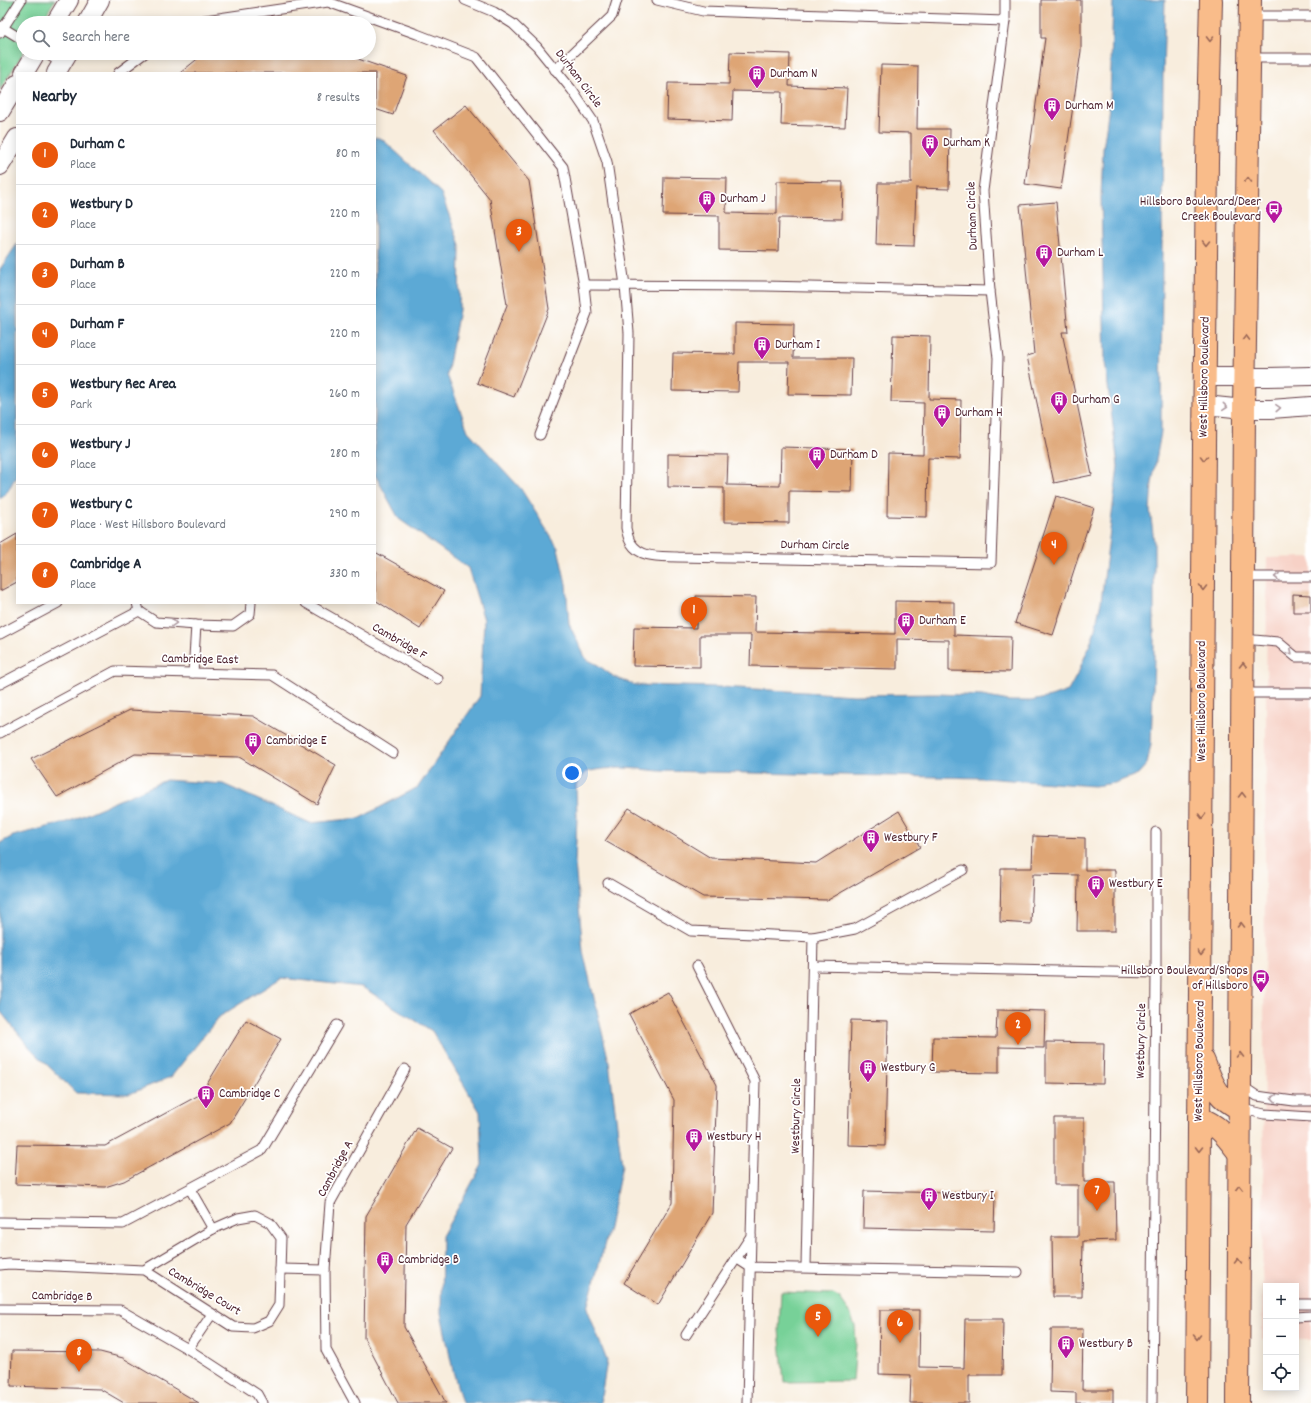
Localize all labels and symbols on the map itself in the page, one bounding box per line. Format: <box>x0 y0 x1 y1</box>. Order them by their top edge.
one-way arrow <box>1206 36 1214 42</box>
street label: Durham Circle <box>550 46 606 112</box>
building icon: Durham N <box>747 64 767 89</box>
place label: Durham N <box>770 65 818 84</box>
building icon: Durham M <box>1042 96 1062 121</box>
place label: Durham M <box>1065 97 1114 116</box>
building icon: Durham K <box>920 133 940 158</box>
place label: Durham K <box>943 134 990 153</box>
one-way arrow <box>1244 177 1252 183</box>
street label: Durham Circle <box>962 181 984 251</box>
building icon: Durham J <box>697 189 717 214</box>
place label: Durham J <box>720 190 766 209</box>
place label: Hillsboro Boulevard/Deer Creek Boulevard <box>1140 193 1261 227</box>
bus stop icon: Hillsboro Boulevard/Deer Creek Boulevard <box>1264 199 1284 224</box>
pin: 3 <box>506 219 532 252</box>
one-way arrow <box>1202 240 1210 246</box>
building icon: Durham L <box>1034 243 1054 268</box>
place label: Durham L <box>1057 244 1104 263</box>
street label: West Hillsboro Boulevard <box>1194 316 1216 438</box>
building icon: Durham I <box>752 335 772 360</box>
one-way arrow <box>1242 335 1250 341</box>
place label: Durham I <box>775 336 820 355</box>
building icon: Durham G <box>1049 390 1069 415</box>
place label: Durham G <box>1072 391 1120 410</box>
one-way arrow <box>1222 402 1228 411</box>
building icon: Durham H <box>932 403 952 428</box>
place label: Durham H <box>955 404 1003 423</box>
one-way arrow <box>1275 404 1281 413</box>
building icon: Durham D <box>807 445 827 470</box>
place label: Durham D <box>830 446 878 465</box>
one-way arrow <box>1200 455 1208 461</box>
pin: 4 <box>1041 532 1067 565</box>
street label: Durham Circle <box>780 536 850 556</box>
one-way arrow <box>1274 573 1280 581</box>
one-way arrow <box>1199 585 1207 591</box>
pin: 1 <box>681 597 707 630</box>
building icon: Durham E <box>896 611 916 636</box>
place label: Durham E <box>919 612 966 631</box>
one-way arrow <box>171 619 177 628</box>
street label: Cambridge F <box>368 619 430 665</box>
street label: West Hillsboro Boulevard <box>1193 641 1212 761</box>
one-way arrow <box>1285 648 1293 655</box>
street label: Cambridge East <box>161 650 239 670</box>
one-way arrow <box>1239 662 1247 668</box>
building icon: Cambridge E <box>243 731 263 756</box>
place label: Cambridge E <box>266 732 327 751</box>
your location <box>562 763 582 783</box>
one-way arrow <box>1238 792 1246 798</box>
one-way arrow <box>1198 813 1206 819</box>
building icon: Westbury F <box>861 828 881 853</box>
place label: Westbury F <box>884 829 938 848</box>
building icon: Westbury E <box>1086 874 1106 899</box>
place label: Westbury E <box>1109 875 1163 894</box>
one-way arrow <box>1237 922 1245 928</box>
one-way arrow <box>1197 950 1205 956</box>
place label: Hillsboro Boulevard/Shops of Hillsboro <box>1121 962 1248 996</box>
bus stop icon: Hillsboro Boulevard/Shops of Hillsboro <box>1251 968 1271 993</box>
street label: West Hillsboro Boulevard <box>1189 1000 1211 1122</box>
street label: Westbury Circle <box>1132 1003 1152 1079</box>
pin: 2 <box>1005 1012 1031 1045</box>
one-way arrow <box>1236 1052 1244 1058</box>
building icon: Westbury G <box>858 1058 878 1083</box>
place label: Westbury G <box>881 1059 935 1078</box>
street label: Westbury Circle <box>787 1078 807 1154</box>
building icon: Cambridge C <box>196 1084 216 1109</box>
place label: Cambridge C <box>219 1085 281 1104</box>
one-way arrow <box>1271 1094 1277 1103</box>
building icon: Westbury H <box>684 1127 704 1152</box>
place label: Westbury H <box>707 1128 761 1147</box>
street label: Cambridge A <box>313 1137 359 1201</box>
one-way arrow <box>1195 1146 1203 1152</box>
pin: 7 <box>1084 1178 1110 1211</box>
one-way arrow <box>1235 1185 1243 1191</box>
building icon: Westbury I <box>919 1186 939 1211</box>
place label: Westbury I <box>942 1187 994 1206</box>
building icon: Cambridge B <box>375 1250 395 1275</box>
place label: Cambridge B <box>398 1251 459 1270</box>
one-way arrow <box>1234 1258 1242 1264</box>
street label: Cambridge Court <box>164 1263 244 1321</box>
street label: Cambridge B <box>31 1287 93 1307</box>
pin: 5 <box>805 1304 831 1337</box>
pin: 6 <box>887 1310 913 1343</box>
building icon: Westbury B <box>1056 1334 1076 1359</box>
one-way arrow <box>1193 1334 1201 1340</box>
place label: Westbury B <box>1079 1335 1133 1354</box>
pin: 8 <box>66 1339 92 1372</box>

